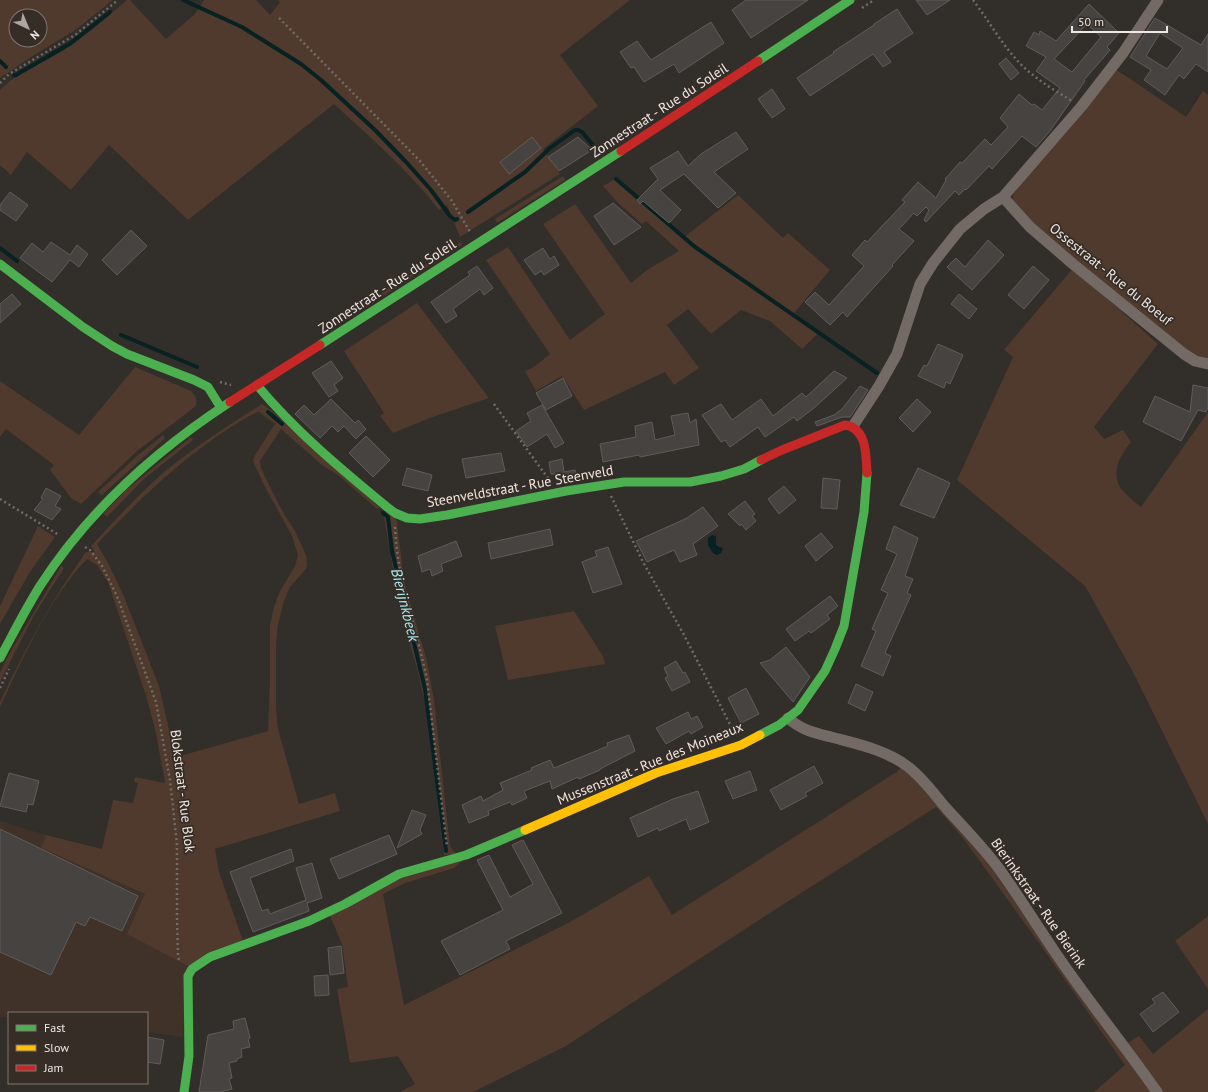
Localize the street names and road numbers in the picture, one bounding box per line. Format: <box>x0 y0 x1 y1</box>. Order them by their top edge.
street label: Zonnestraat - Rue du Soleil <box>587 59 731 161</box>
street label: Ossestraat - Rue du Boeuf <box>1046 219 1177 329</box>
street label: Zonnestraat - Rue du Soleil <box>315 235 459 337</box>
street label: Steenveldstraat - Rue Steenveld <box>425 461 615 511</box>
street label: Mussenstraat - Rue des Moineaux <box>554 717 746 809</box>
street label: Blokstraat - Rue Blok <box>167 728 200 854</box>
street label: Bierinkstraat - Rue Bierink <box>987 834 1091 972</box>

